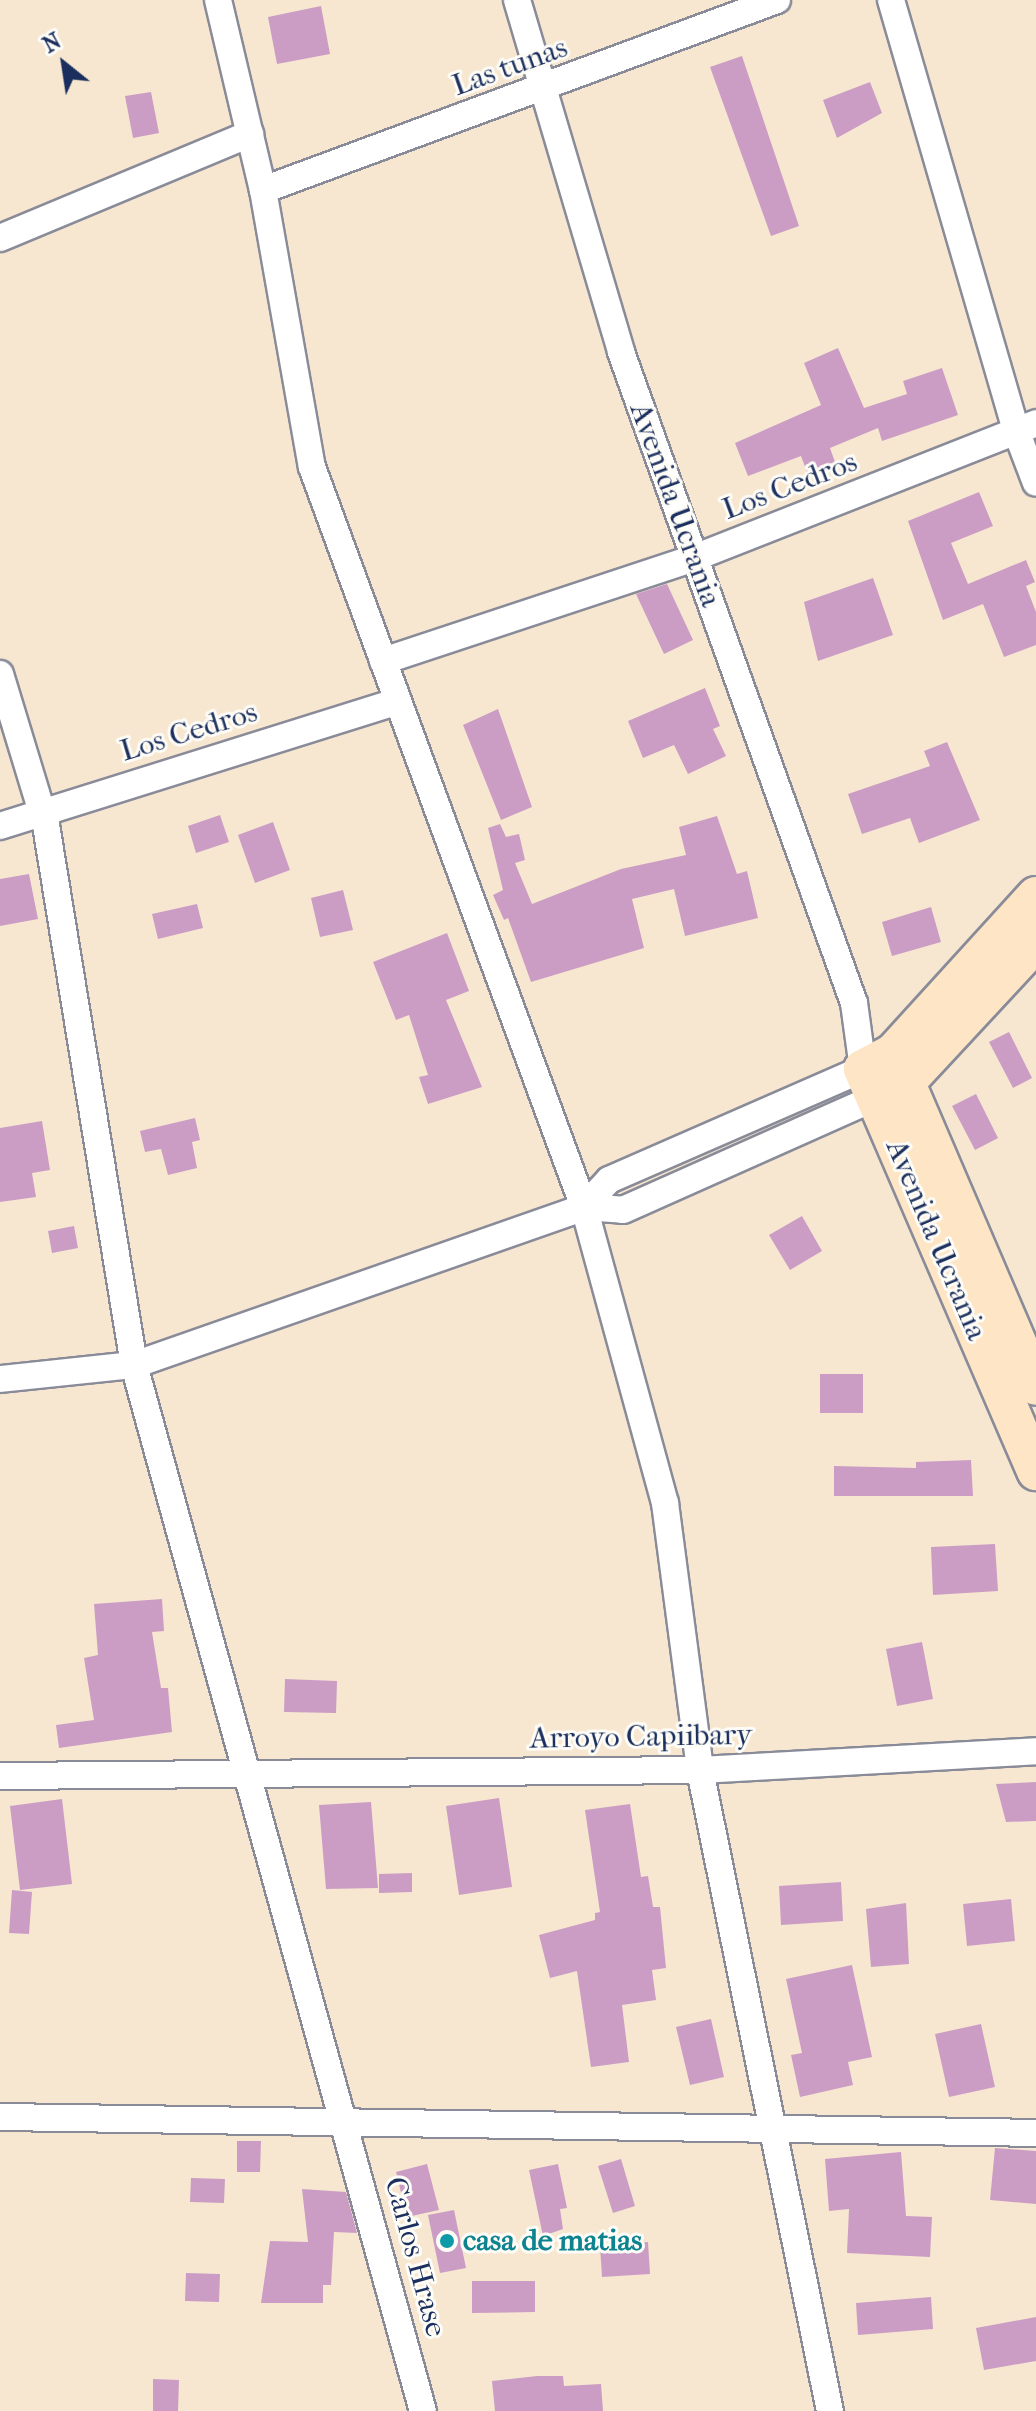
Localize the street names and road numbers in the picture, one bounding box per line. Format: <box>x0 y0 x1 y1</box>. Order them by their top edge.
street label: Las tunas <box>448 30 572 104</box>
street label: Avenida Ucrania <box>621 398 729 612</box>
street label: Los Cedros <box>718 444 862 528</box>
street label: Los Cedros <box>116 694 262 770</box>
street label: Avenida Ucrania <box>878 1134 994 1346</box>
street label: Arroyo Capiibary <box>530 1717 752 1757</box>
street label: Carlos Hrase <box>376 2173 454 2341</box>

